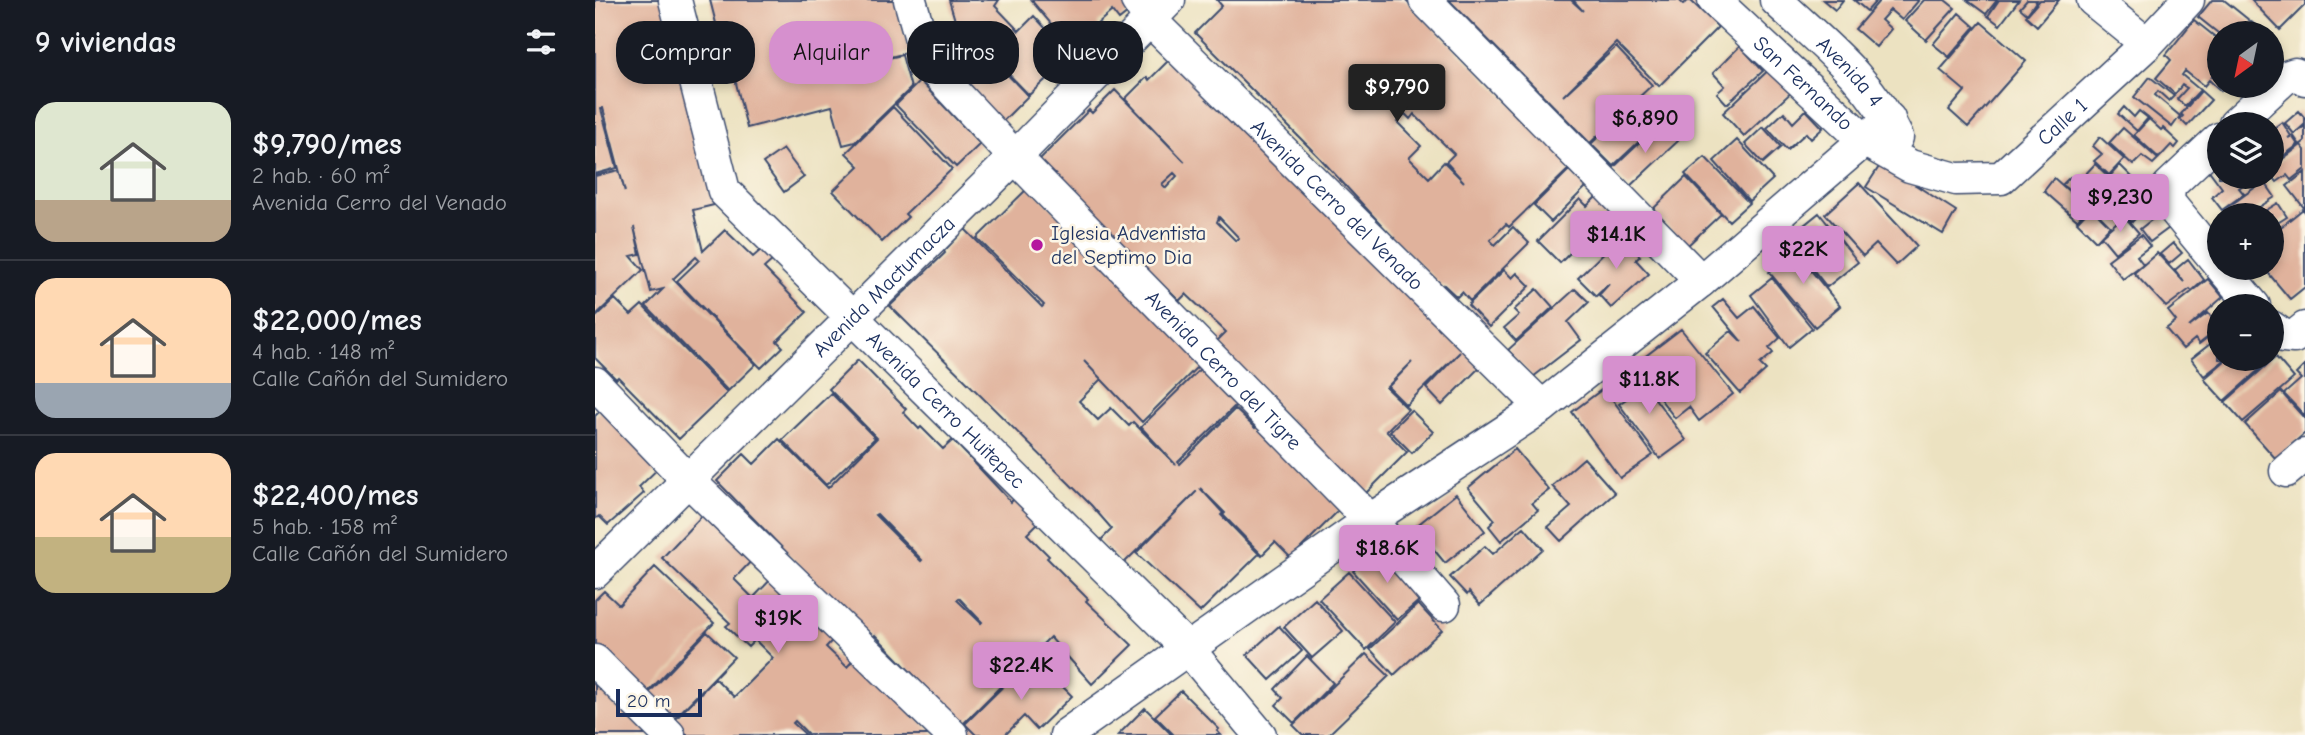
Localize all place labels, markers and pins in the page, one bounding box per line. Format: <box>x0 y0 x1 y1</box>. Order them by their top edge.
pin: $9,790 <box>1340 64 1454 124</box>
pin: $6,890 <box>1588 96 1702 155</box>
pin: $9,230 <box>2063 174 2177 234</box>
pin: $14.1K <box>1559 212 1673 271</box>
place label: Iglesia Adventista del Septimo Dia <box>1051 221 1206 269</box>
pin: $22K <box>1762 226 1844 286</box>
marker: Iglesia Adventista del Septimo Dia <box>1029 237 1045 253</box>
pin: $11.8K <box>1592 356 1706 416</box>
pin: $18.6K <box>1330 526 1444 585</box>
pin: $19K <box>737 596 819 655</box>
pin: $22.4K <box>964 642 1078 702</box>

